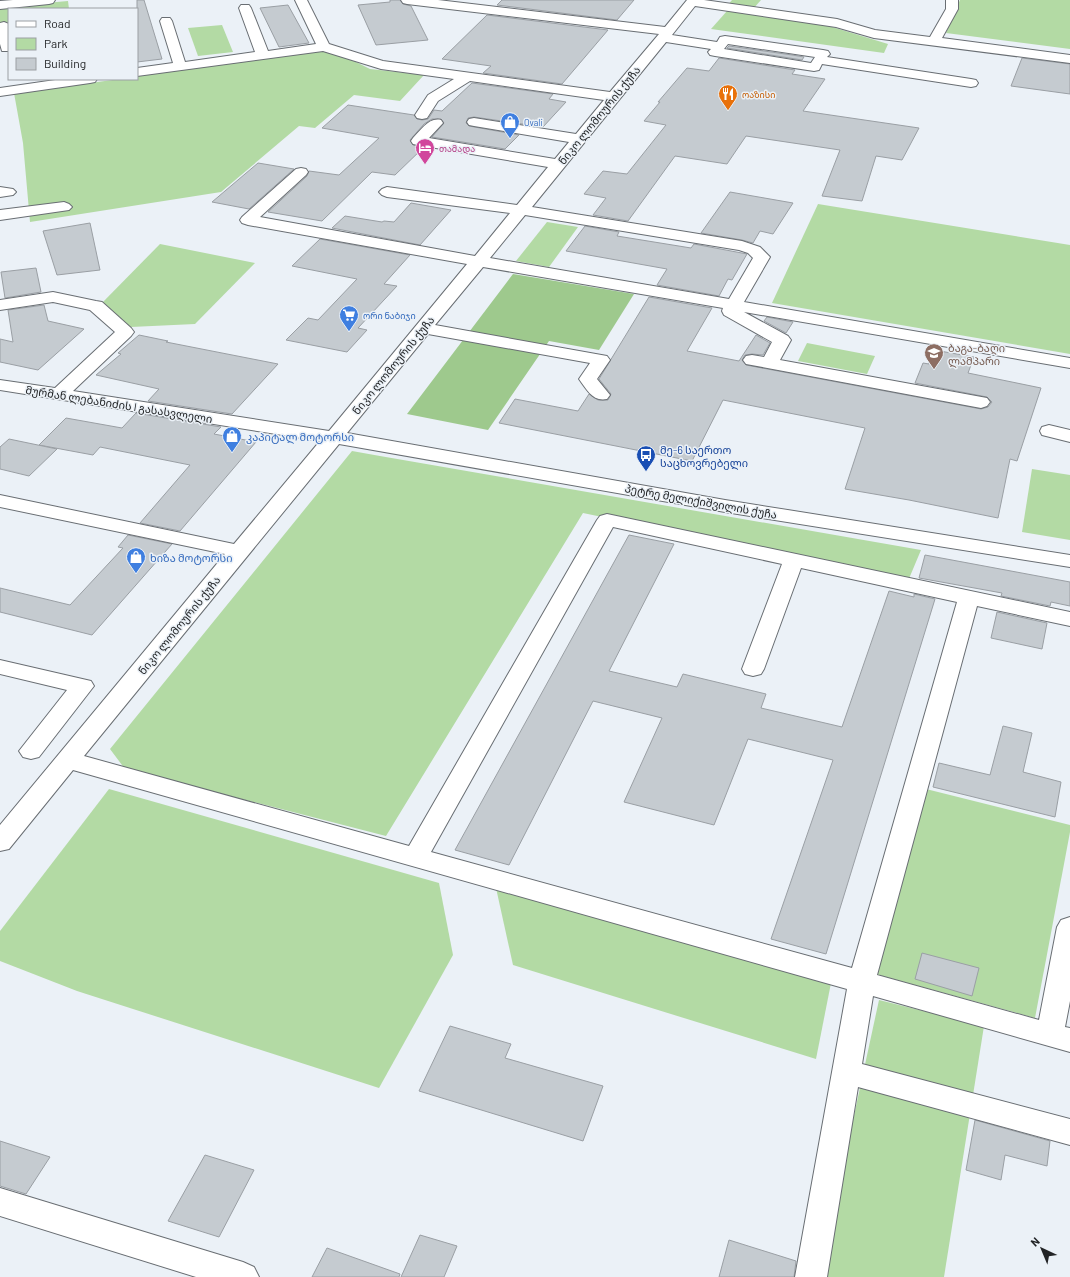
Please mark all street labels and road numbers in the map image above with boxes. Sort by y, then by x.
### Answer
street label: ნიკო ლომოურის ქუჩა [555,63,643,167]
street label: ნიკო ლომოურის ქუჩა [349,313,437,417]
street label: მურმან ლებანიძის I გასასვლელი [25,383,213,426]
street label: პეტრე მელიქიშვილის ქუჩა [624,481,778,522]
street label: ნიკო ლომოურის ქუჩა [135,573,223,677]

